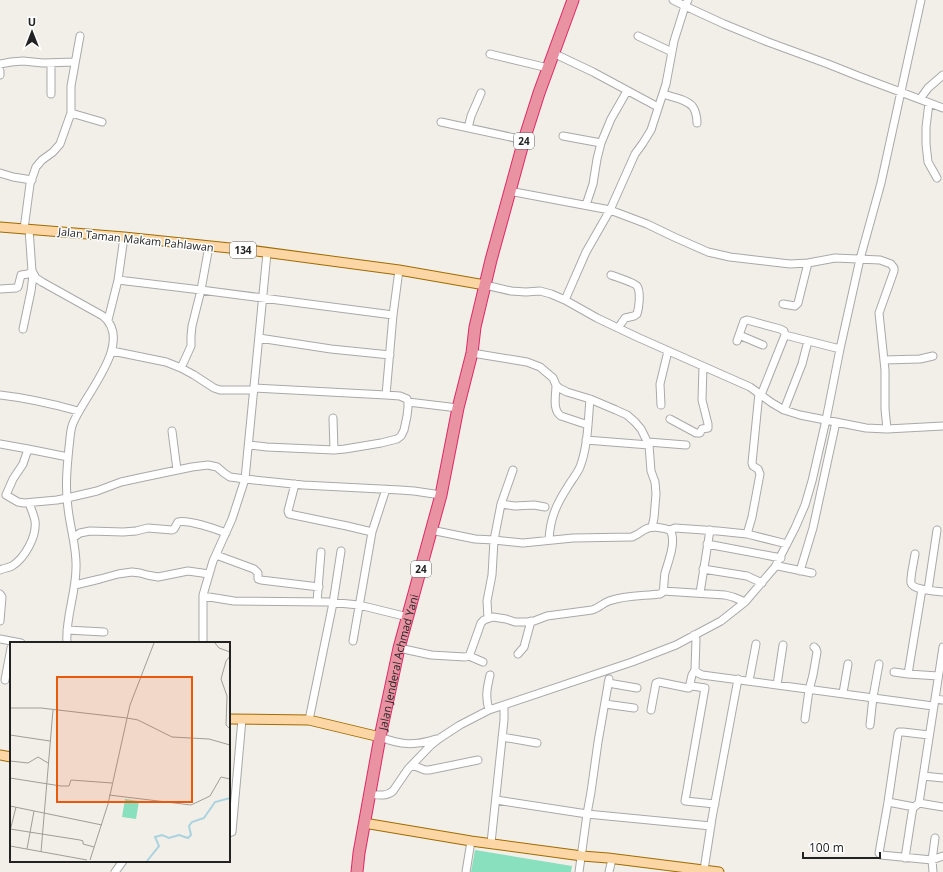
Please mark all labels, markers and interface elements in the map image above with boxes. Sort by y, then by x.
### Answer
north arrow [12,12,52,52]
text: U [28,14,36,29]
road number: 24 [514,133,534,149]
street label: Jalan Taman Makam Pahlawan [56,223,215,255]
road number: 134 [230,242,256,258]
road number: 24 [411,561,431,577]
street label: Jalan Jenderal Achmad Yani [374,592,421,732]
inset map [10,642,230,862]
scale bar [803,834,880,860]
text: 100 m [809,839,844,856]

